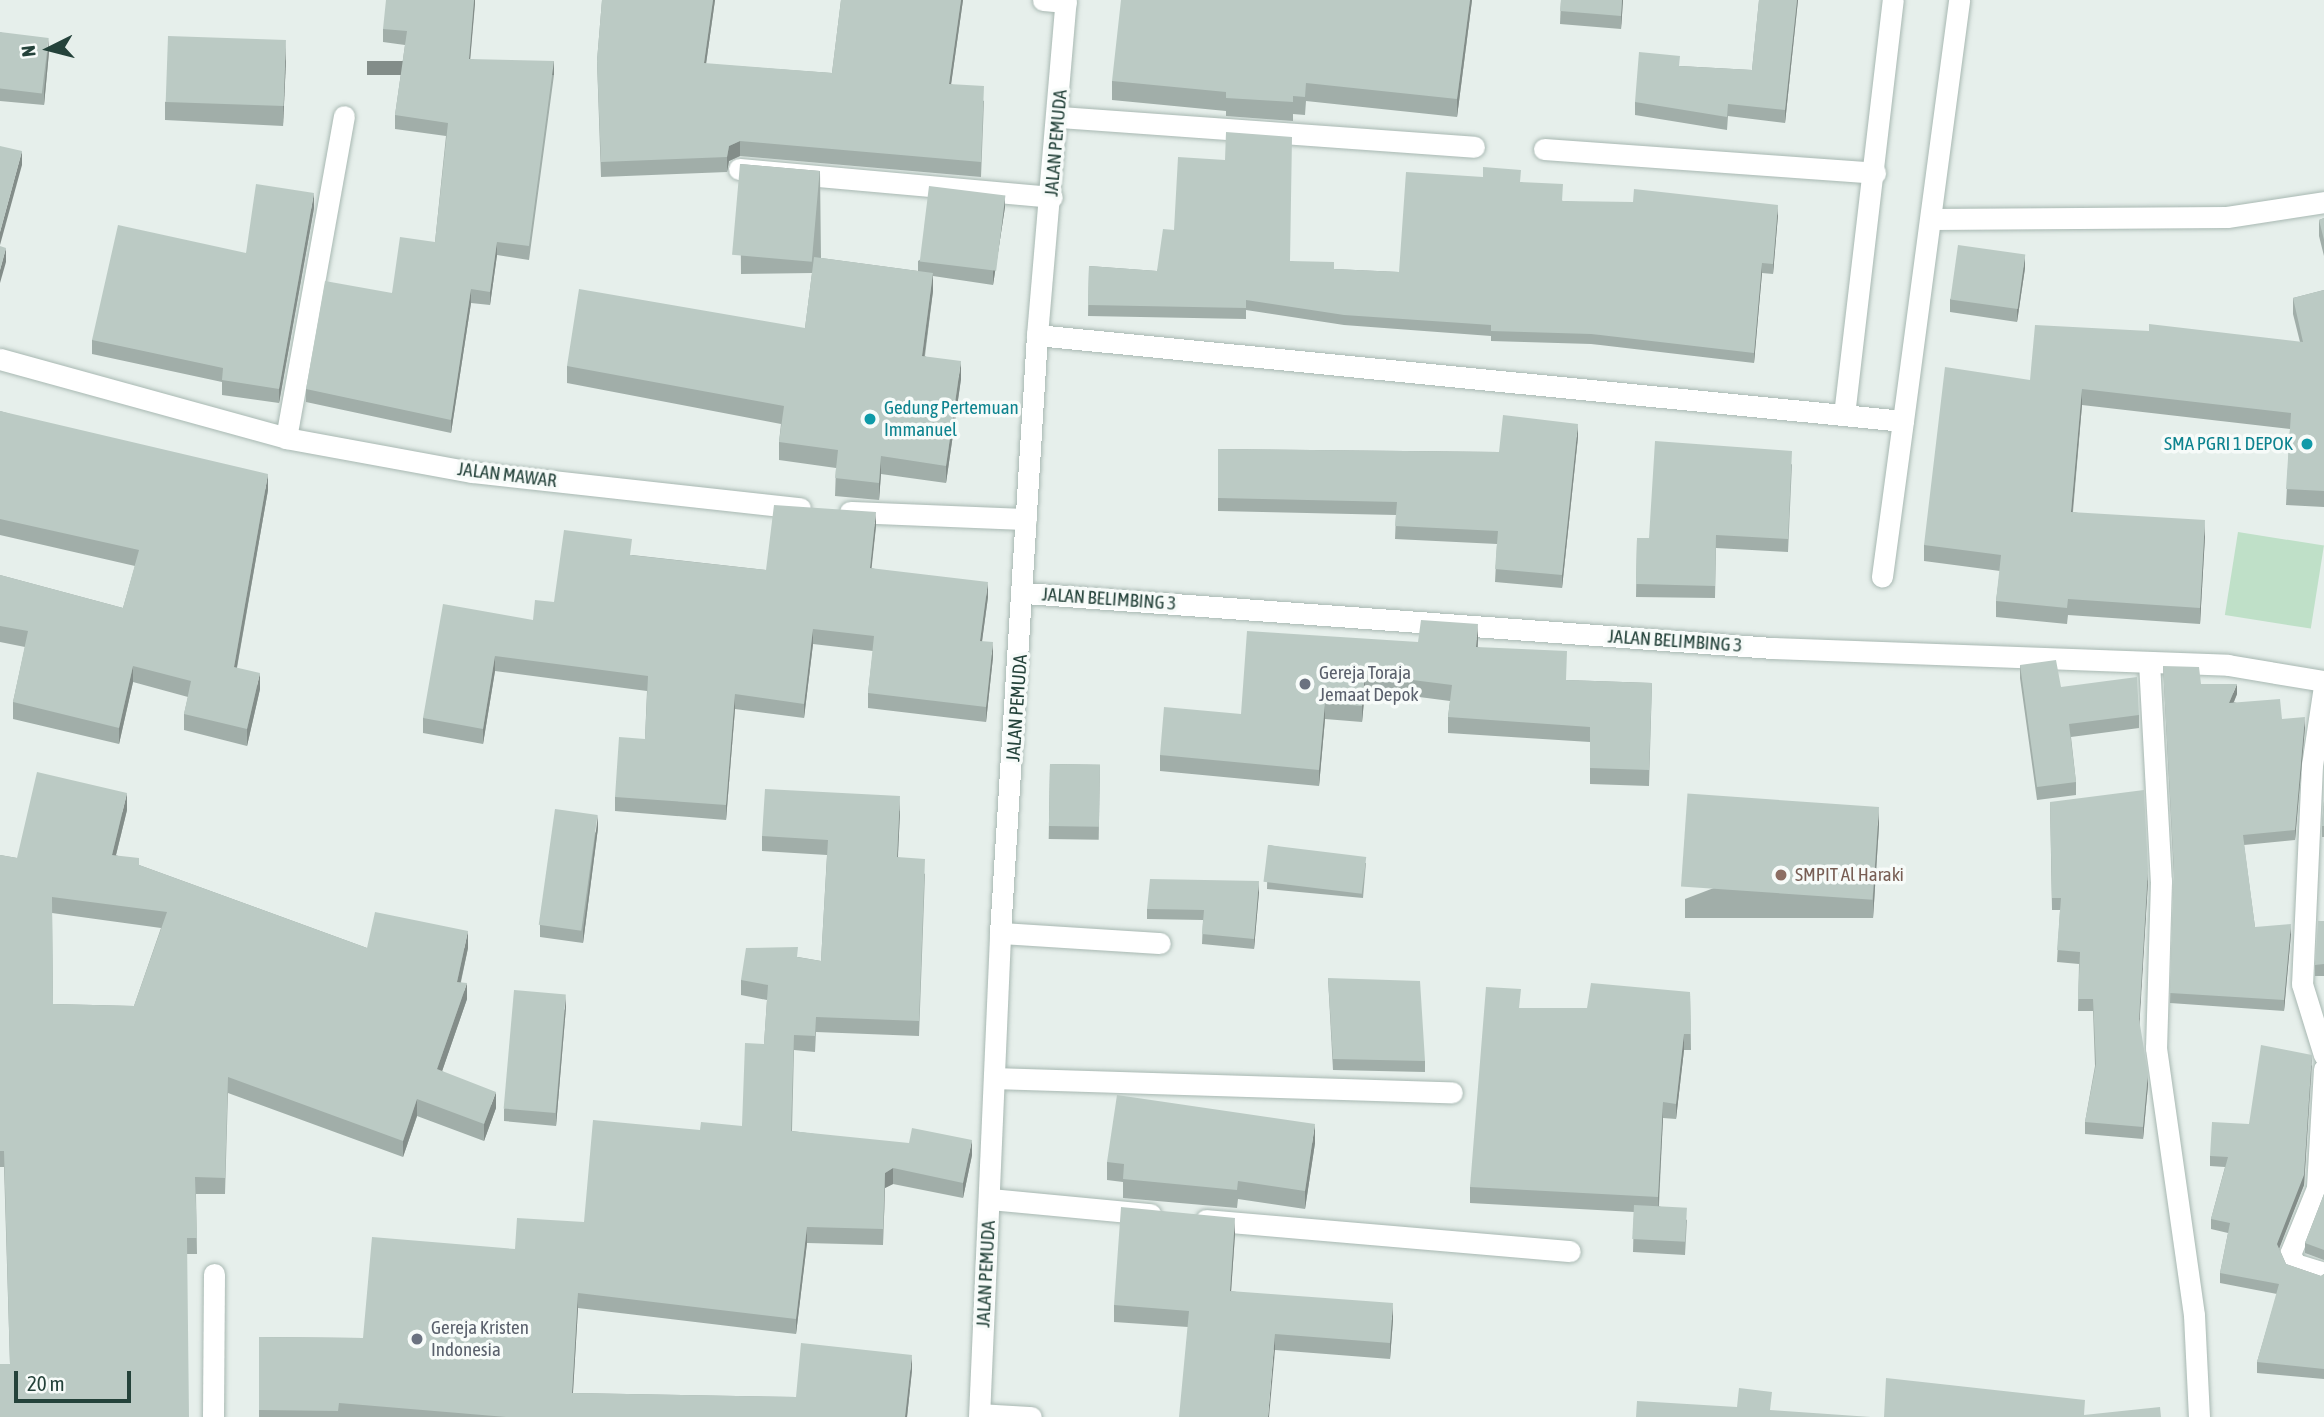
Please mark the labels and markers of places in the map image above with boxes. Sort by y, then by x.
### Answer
place label: Gedung Pertemuan Immanuel [884,397,1019,441]
marker: Gedung Pertemuan Immanuel [862,411,878,427]
place label: SMA PGRI 1 DEPOK [2164,433,2293,455]
marker: SMA PGRI 1 DEPOK [2299,436,2315,452]
place label: Gereja Toraja Jemaat Depok [1319,662,1419,706]
marker: Gereja Toraja Jemaat Depok [1297,676,1313,692]
place label: SMPIT Al Haraki [1795,864,1904,886]
marker: SMPIT Al Haraki [1773,867,1789,883]
place label: Gereja Kristen Indonesia [431,1317,529,1361]
marker: Gereja Kristen Indonesia [409,1331,425,1347]

